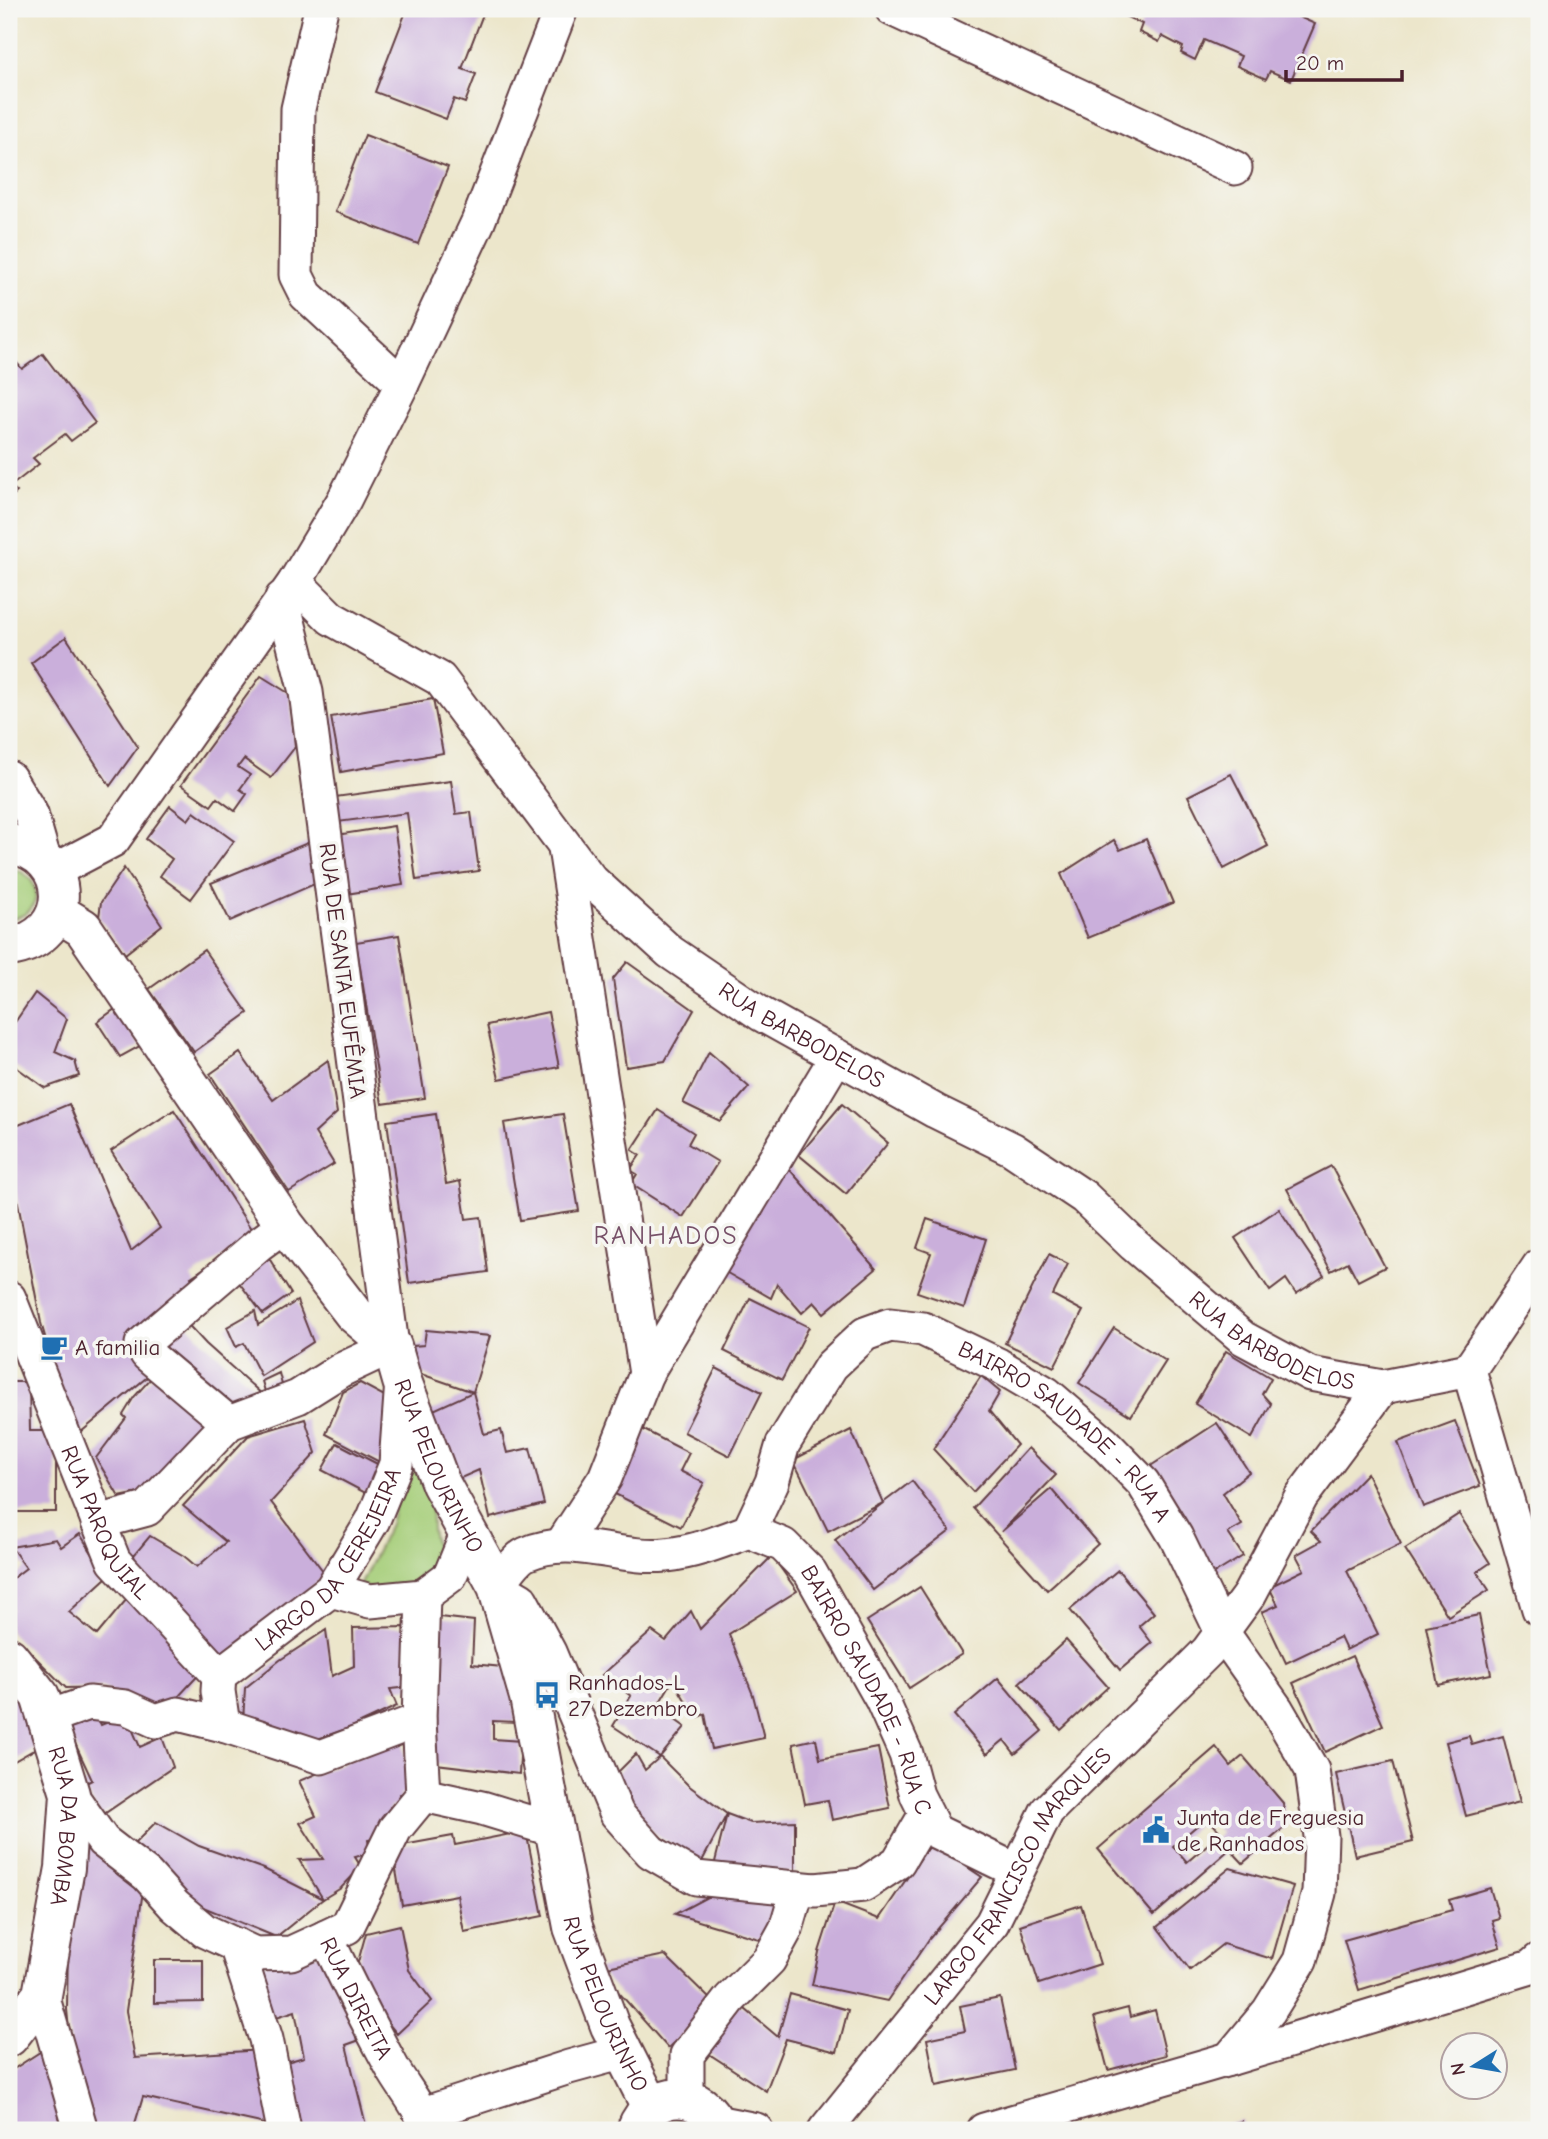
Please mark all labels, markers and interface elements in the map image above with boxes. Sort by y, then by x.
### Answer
scale bar [1286,38,1401,82]
text: 20 m [1296,51,1344,75]
street label: RUA DE SANTA EUFÊMIA [313,842,372,1100]
street label: RUA BARBODELOS [714,976,889,1094]
district label: RANHADOS [593,1221,739,1251]
street label: RUA BARBODELOS [1184,1285,1357,1396]
cafe icon: A familia [39,1332,69,1362]
place label: A familia [75,1334,160,1361]
street label: BAIRRO SAUDADE - RUA A [954,1335,1176,1527]
street label: RUA PELOURINHO [388,1375,489,1558]
street label: RUA PAROQUIAL [55,1442,156,1605]
street label: LARGO DA CEREJEIRA [250,1464,407,1657]
street label: BAIRRO SAUDADE - RUA C [795,1561,937,1819]
place label: Ranhados-L 27 Dezembro [568,1669,698,1722]
bus stop icon: Ranhados-L 27 Dezembro [532,1680,562,1710]
street label: LARGO FRANCISCO MARQUES [918,1742,1117,2011]
street label: RUA DA BOMBA [42,1743,83,1908]
place label: Junta de Freguesia de Ranhados [1177,1804,1364,1857]
public building icon: Junta de Freguesia de Ranhados [1141,1815,1171,1845]
street label: RUA PELOURINHO [557,1914,654,2096]
street label: RUA DIREITA [314,1933,398,2064]
north arrow [1440,2030,1510,2100]
text: N [1446,2061,1470,2077]

